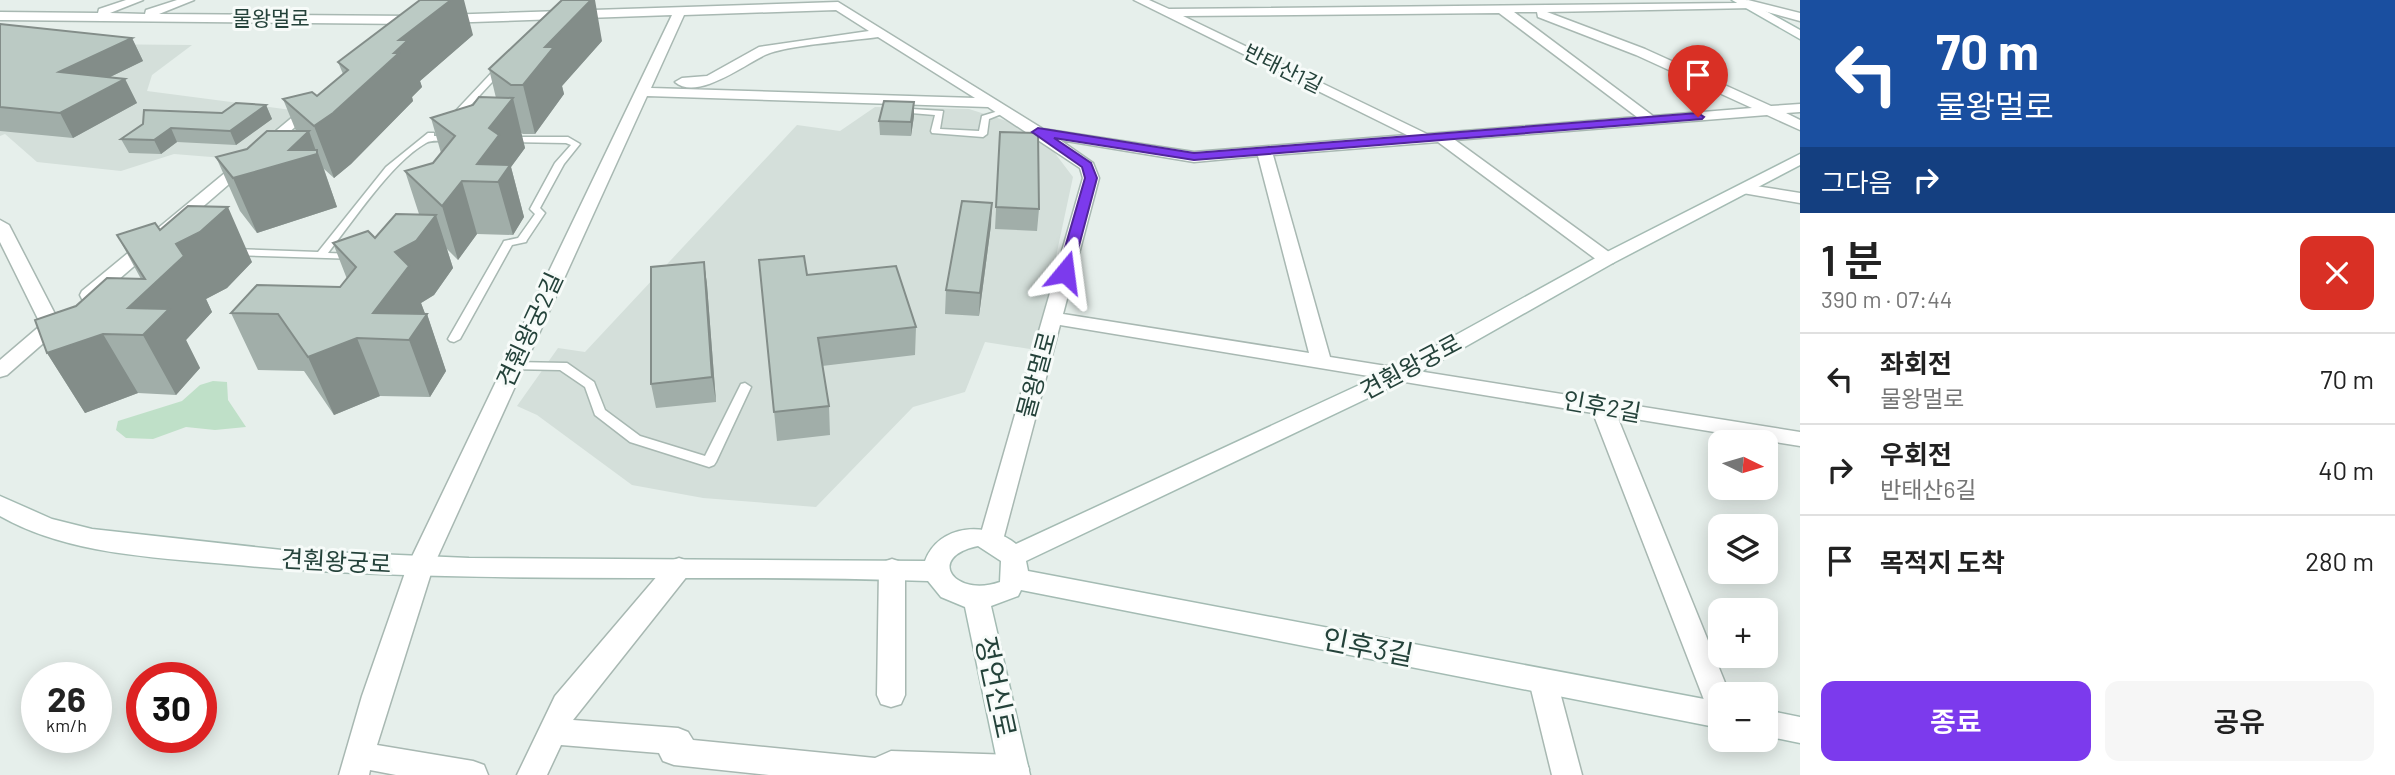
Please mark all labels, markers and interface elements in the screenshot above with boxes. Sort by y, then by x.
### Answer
street label: 물왕멀로 [232,5,310,30]
text: 70 m [1936,21,2039,80]
icon: left [1821,28,1912,119]
street label: 반태산1길 [1240,38,1327,97]
pin [1668,45,1728,117]
icon: arrive [1679,56,1717,94]
text: 물왕멀로 [1936,86,2054,124]
icon: right [1907,161,1945,199]
text: 그다음 [1821,166,1893,197]
text: 1 분 [1821,234,1883,284]
position arrow [1028,235,1102,309]
button: close [2300,236,2374,310]
street label: 견훤왕궁2길 [489,267,568,391]
text: 390 m · 07:44 [1821,285,1953,313]
street label: 견훤왕궁로 [1355,327,1466,404]
street label: 물왕멀로 [1010,328,1061,421]
text: 좌회전 [1880,347,1952,378]
icon: left [1821,360,1859,398]
text: 70 m [2320,363,2374,394]
street label: 인후2길 [1561,384,1644,427]
text: 물왕멀로 [1880,384,1965,412]
north arrow [1708,430,1778,500]
map controls [1708,430,1778,752]
text: 우회전 [1880,438,1952,469]
icon: right [1821,451,1859,489]
text: 40 m [2318,454,2374,485]
text: 반태산6길 [1880,475,1977,503]
button: layers [1708,514,1778,584]
icon: arrive [1821,542,1859,580]
street label: 견훤왕궁로 [280,543,392,578]
text: 280 m [2305,545,2374,576]
text: 목적지 도착 [1880,546,2005,577]
button: + [1708,598,1778,668]
street label: 인후3길 [1320,621,1416,671]
street label: 정언신로 [970,633,1024,741]
speed limit sign: 30 [126,662,217,753]
text: 26 [47,677,86,719]
button: 종료 [1821,681,2091,761]
button: 공유 [2105,681,2374,761]
button: − [1708,682,1778,752]
text: km/h [46,714,87,736]

